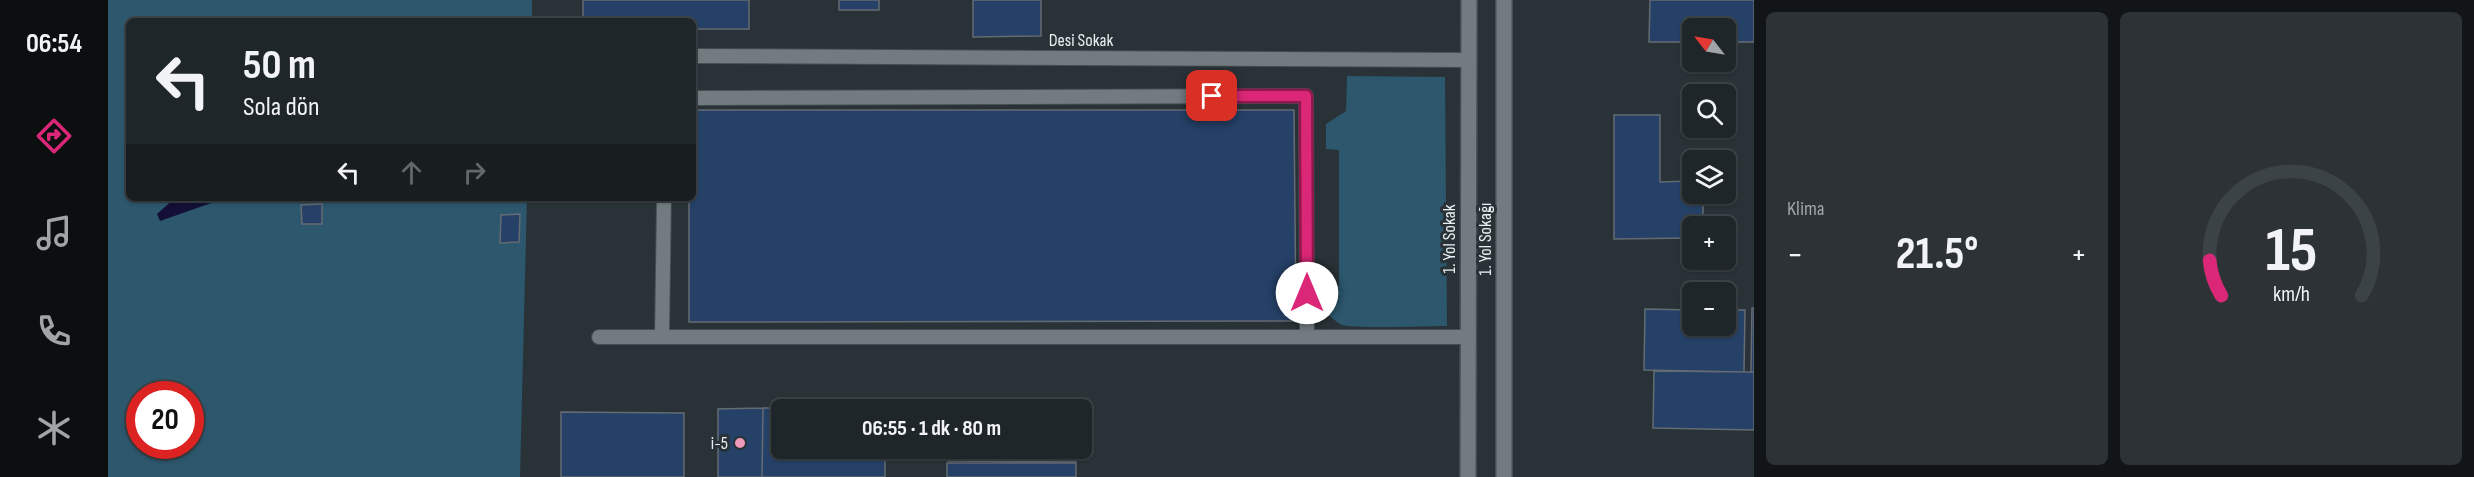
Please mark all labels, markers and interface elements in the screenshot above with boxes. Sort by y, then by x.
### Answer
north arrow [1682,18,1736,72]
map controls [1682,18,1736,336]
text: 06:54 [26,28,82,60]
street label: Desi Sokak [1049,30,1113,51]
text: 50 m [243,40,316,91]
icon: left [144,42,222,120]
pin [1186,70,1237,121]
icon: arrive [1195,79,1228,112]
button: search [1682,84,1736,138]
text: Sola dön [243,91,320,123]
icon: directions [33,115,75,157]
button: layers [1682,150,1736,204]
icon: left [332,156,365,189]
icon: ahead [395,156,428,189]
icon: right [458,156,491,189]
text: Klima [1787,197,1825,221]
street label: 1. Yol Sokağı [1475,203,1496,275]
street label: 1. Yol Sokak [1439,204,1460,274]
icon: music [33,212,75,254]
text: 15 [2265,214,2317,289]
button: + [1682,216,1736,270]
text: 21.5° [1896,227,1978,282]
text: − [1787,235,1803,275]
text: + [2071,235,2087,275]
position arrow [1275,261,1339,325]
button: − [1682,282,1736,336]
text: km/h [2272,282,2310,307]
icon: phone [33,310,75,352]
speed limit sign: 20 [126,381,204,459]
icon: climate [33,407,75,449]
text: 06:55 · 1 dk · 80 m [862,415,1001,442]
place label: i-5 [711,433,728,454]
marker: i-5 [733,436,747,450]

